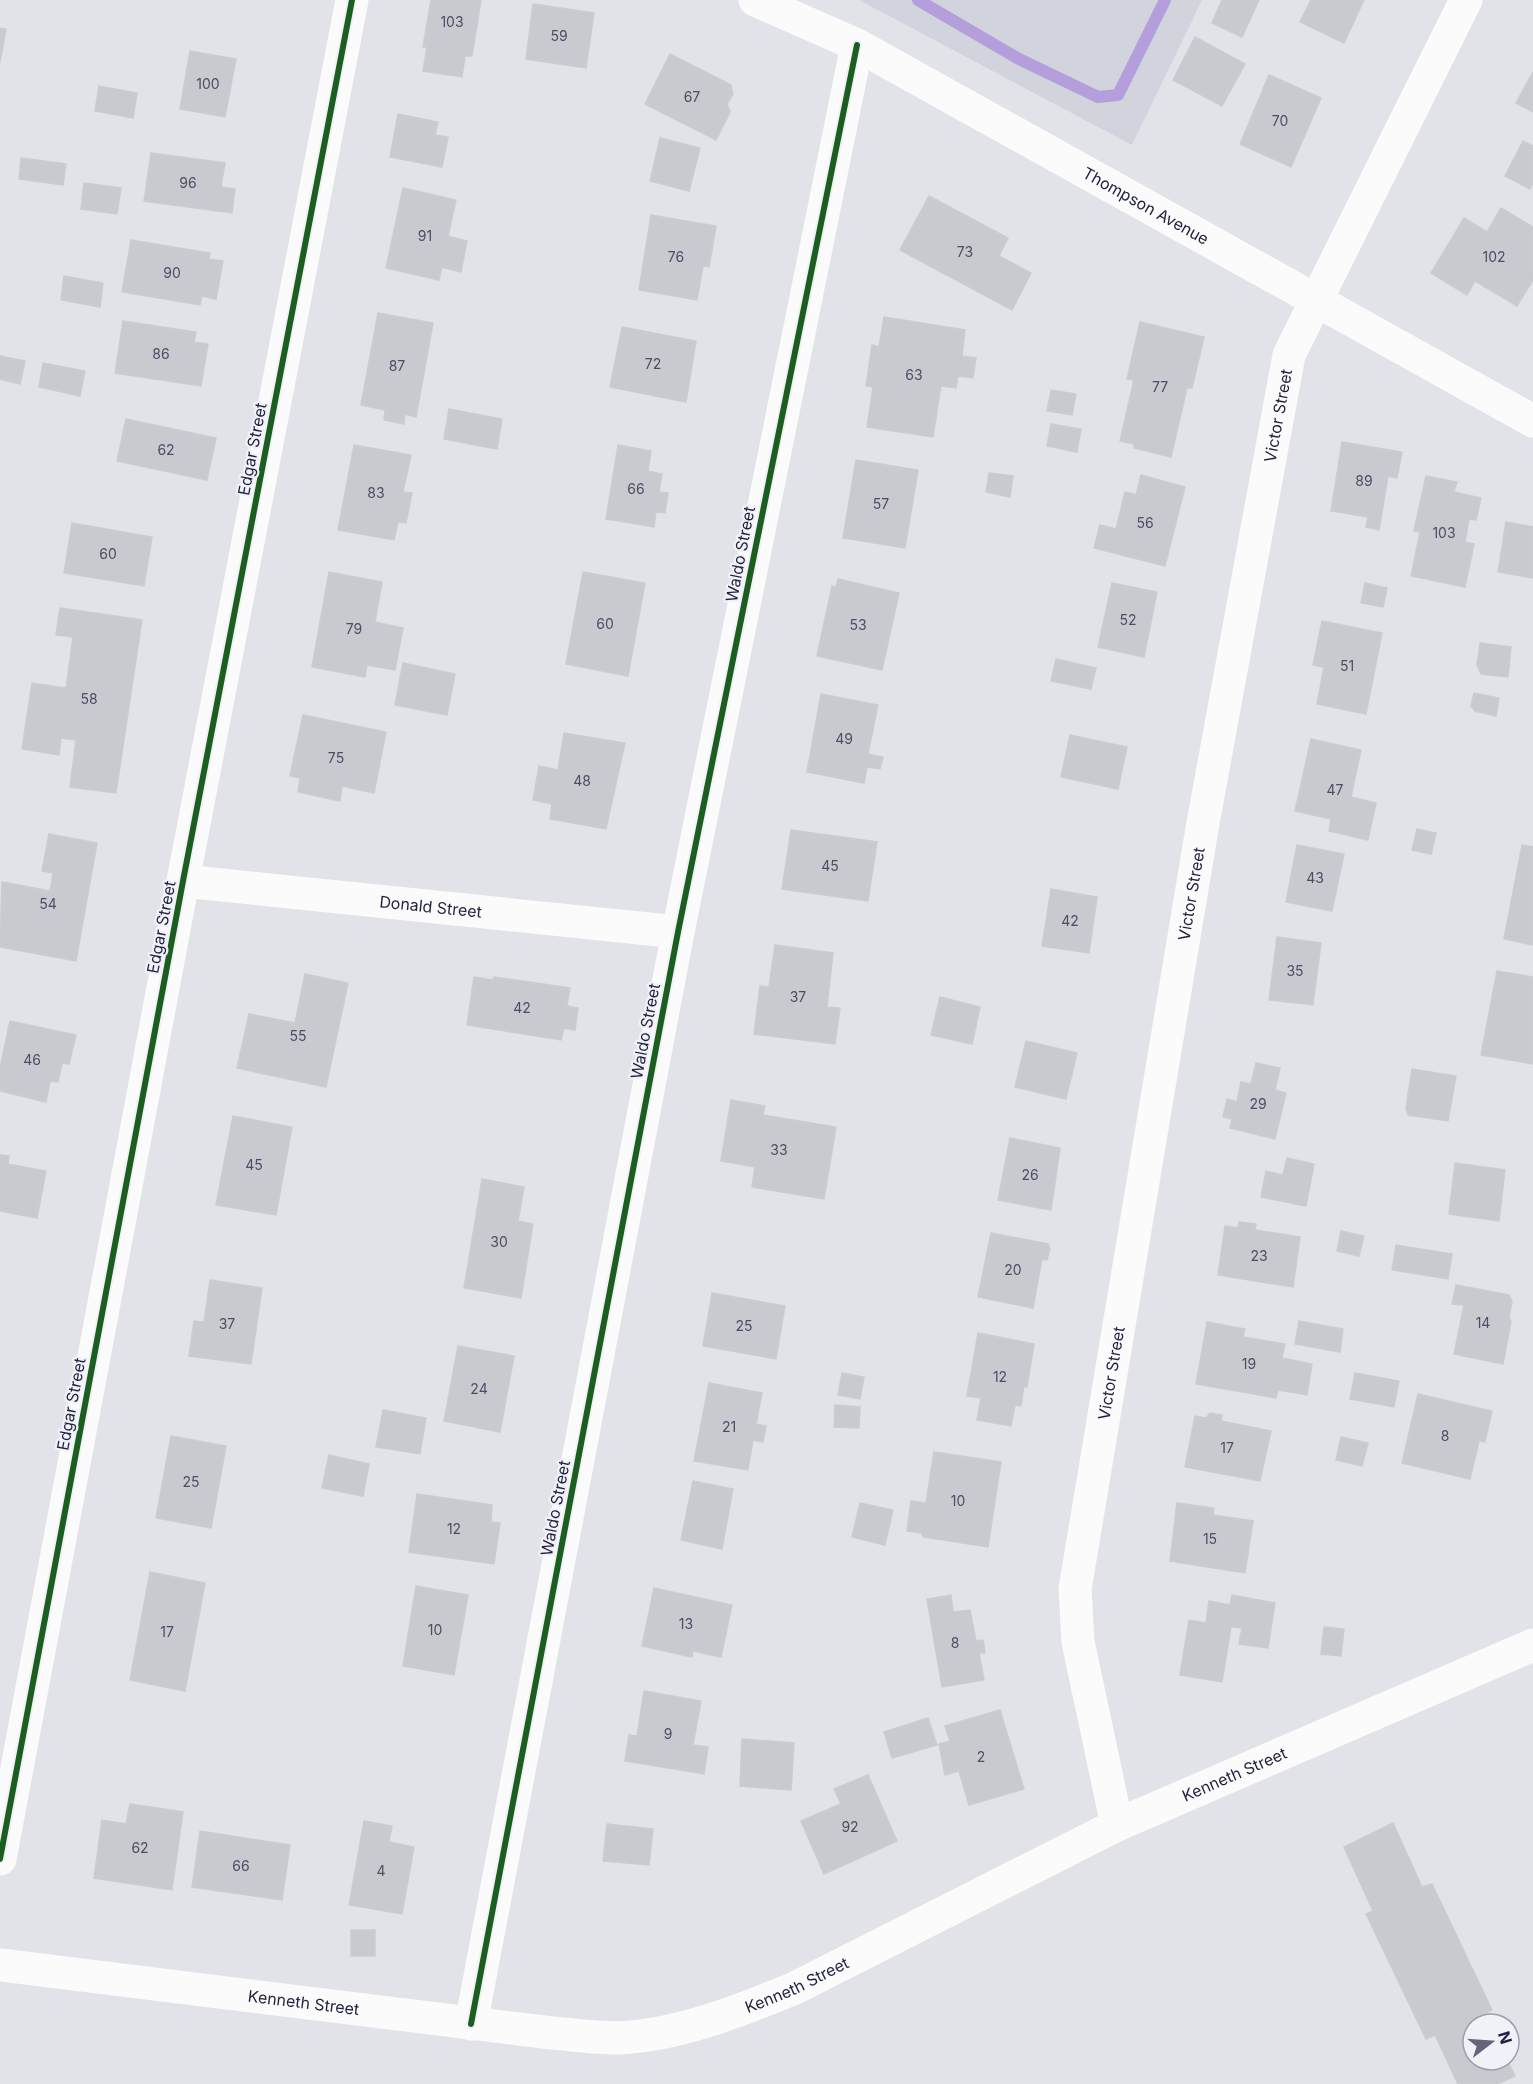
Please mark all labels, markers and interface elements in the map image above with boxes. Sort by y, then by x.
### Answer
house number: 103 [440,13,464,30]
house number: 59 [550,27,568,44]
house number: 100 [196,75,220,92]
house number: 67 [684,88,700,105]
house number: 70 [1272,112,1288,129]
street label: Thompson Avenue [1079,163,1212,249]
house number: 96 [179,174,197,191]
house number: 91 [418,227,432,244]
house number: 73 [957,243,973,260]
house number: 76 [668,248,684,265]
house number: 102 [1482,248,1506,265]
house number: 90 [163,264,181,281]
house number: 86 [152,345,170,362]
house number: 72 [645,355,661,372]
house number: 87 [389,357,405,374]
house number: 63 [905,366,923,383]
street label: Victor Street [1259,367,1296,464]
house number: 77 [1152,378,1168,395]
street label: Edgar Street [233,401,271,497]
house number: 62 [157,441,175,458]
house number: 89 [1355,472,1373,489]
house number: 66 [627,480,645,497]
house number: 83 [367,484,385,501]
house number: 57 [873,495,889,512]
street label: Waldo Street [721,505,759,603]
house number: 56 [1136,514,1154,531]
house number: 103 [1432,524,1456,541]
house number: 60 [99,545,117,562]
house number: 52 [1119,611,1137,628]
house number: 60 [596,615,614,632]
house number: 53 [849,616,867,633]
house number: 79 [346,620,362,637]
house number: 51 [1340,657,1354,674]
house number: 58 [80,690,98,707]
house number: 49 [835,730,853,747]
house number: 75 [328,749,344,766]
house number: 48 [573,772,591,789]
house number: 47 [1327,781,1344,798]
street label: Victor Street [1174,846,1209,942]
house number: 45 [821,857,839,874]
house number: 43 [1306,869,1324,886]
street label: Edgar Street [142,879,180,975]
street label: Donald Street [378,891,483,922]
house number: 54 [39,895,57,912]
house number: 42 [1061,912,1079,929]
house number: 35 [1286,962,1304,979]
street label: Waldo Street [626,982,664,1080]
house number: 37 [790,988,806,1005]
house number: 42 [513,999,531,1016]
house number: 55 [289,1027,307,1044]
house number: 46 [23,1051,41,1068]
house number: 29 [1249,1095,1267,1112]
house number: 33 [770,1141,788,1158]
house number: 45 [245,1156,263,1173]
house number: 26 [1021,1166,1039,1183]
house number: 30 [490,1233,508,1250]
house number: 23 [1250,1247,1268,1264]
house number: 20 [1004,1261,1022,1278]
house number: 14 [1476,1314,1490,1331]
house number: 37 [219,1315,235,1332]
house number: 25 [735,1317,753,1334]
street label: Victor Street [1093,1325,1129,1421]
house number: 19 [1242,1355,1256,1372]
street label: Edgar Street [52,1356,90,1452]
house number: 12 [993,1368,1007,1385]
house number: 24 [470,1380,488,1397]
house number: 21 [722,1418,736,1435]
house number: 8 [1441,1427,1449,1444]
house number: 17 [1220,1439,1234,1456]
street label: Waldo Street [536,1459,574,1557]
house number: 25 [182,1473,200,1490]
house number: 10 [951,1492,965,1509]
house number: 12 [447,1520,461,1537]
house number: 15 [1203,1530,1217,1547]
house number: 13 [679,1615,693,1632]
house number: 10 [428,1621,442,1638]
house number: 17 [160,1623,174,1640]
house number: 8 [951,1634,959,1651]
house number: 9 [664,1725,672,1742]
street label: Kenneth Street [1179,1743,1290,1806]
house number: 2 [977,1748,985,1765]
house number: 92 [841,1818,859,1835]
house number: 62 [131,1839,149,1856]
house number: 66 [232,1857,250,1874]
house number: 4 [376,1862,386,1879]
street label: Kenneth Street [742,1953,852,2017]
street label: Kenneth Street [247,1986,361,2019]
north arrow [1461,2012,1521,2072]
text: N [1494,2029,1517,2046]

